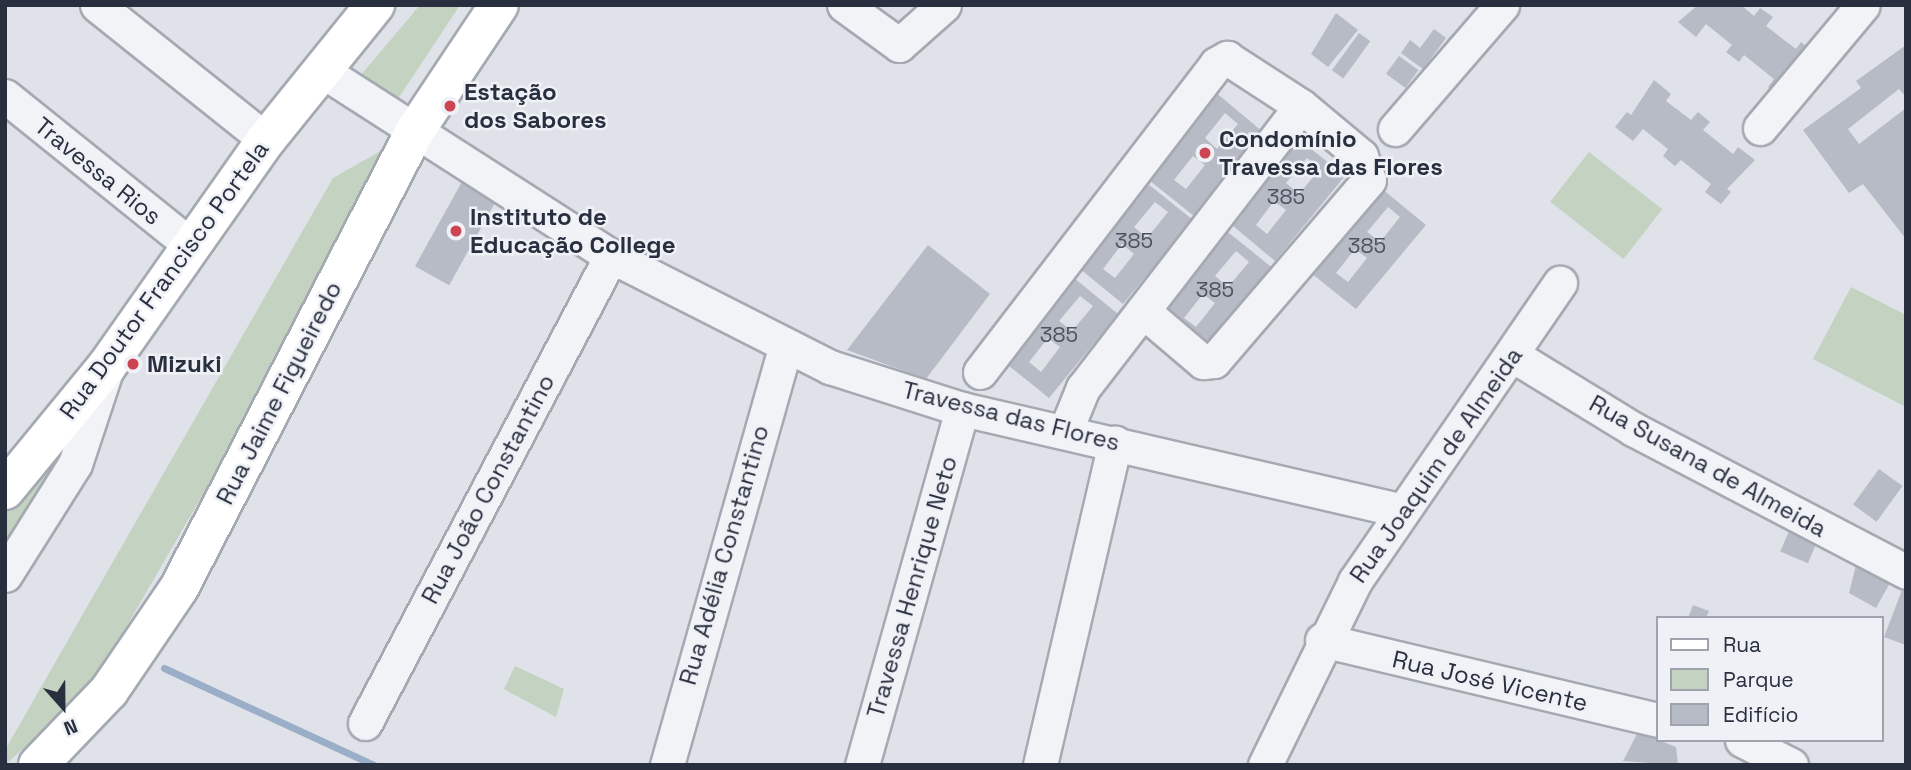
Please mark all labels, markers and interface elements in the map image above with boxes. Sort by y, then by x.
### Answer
place label: Estação dos Sabores [464,78,607,134]
marker: Estação dos Sabores [442,98,458,114]
street label: Travessa Rios [29,111,167,231]
place label: Condomínio Travessa das Flores [1219,125,1443,181]
street label: Rua Doutor Francisco Portela [53,135,275,425]
marker: Condomínio Travessa das Flores [1197,145,1213,161]
house number: 385 [1267,184,1305,210]
place label: Instituto de Educação College [470,203,675,259]
marker: Instituto de Educação College [448,223,464,239]
house number: 385 [1115,228,1153,254]
house number: 385 [1348,233,1386,259]
street label: Rua Jaime Figueiredo [210,277,348,509]
house number: 385 [1196,277,1234,303]
house number: 385 [1040,322,1078,348]
street label: Rua Joaquim de Almeida [1344,341,1528,589]
place label: Mizuki [147,350,222,378]
marker: Mizuki [125,356,141,372]
street label: Rua João Constantino [415,369,561,609]
street label: Travessa das Flores [899,375,1123,457]
street label: Rua Susana de Almeida [1584,389,1832,543]
street label: Rua Adélia Constantino [673,422,775,688]
street label: Travessa Henrique Neto [861,453,963,721]
legend [1656,616,1883,742]
text: Rua [1723,631,1761,658]
street label: Rua José Vicente [1389,645,1591,717]
text: Parque [1723,666,1794,693]
north arrow [28,672,98,742]
text: Edifício [1723,701,1799,728]
text: N [60,713,81,741]

